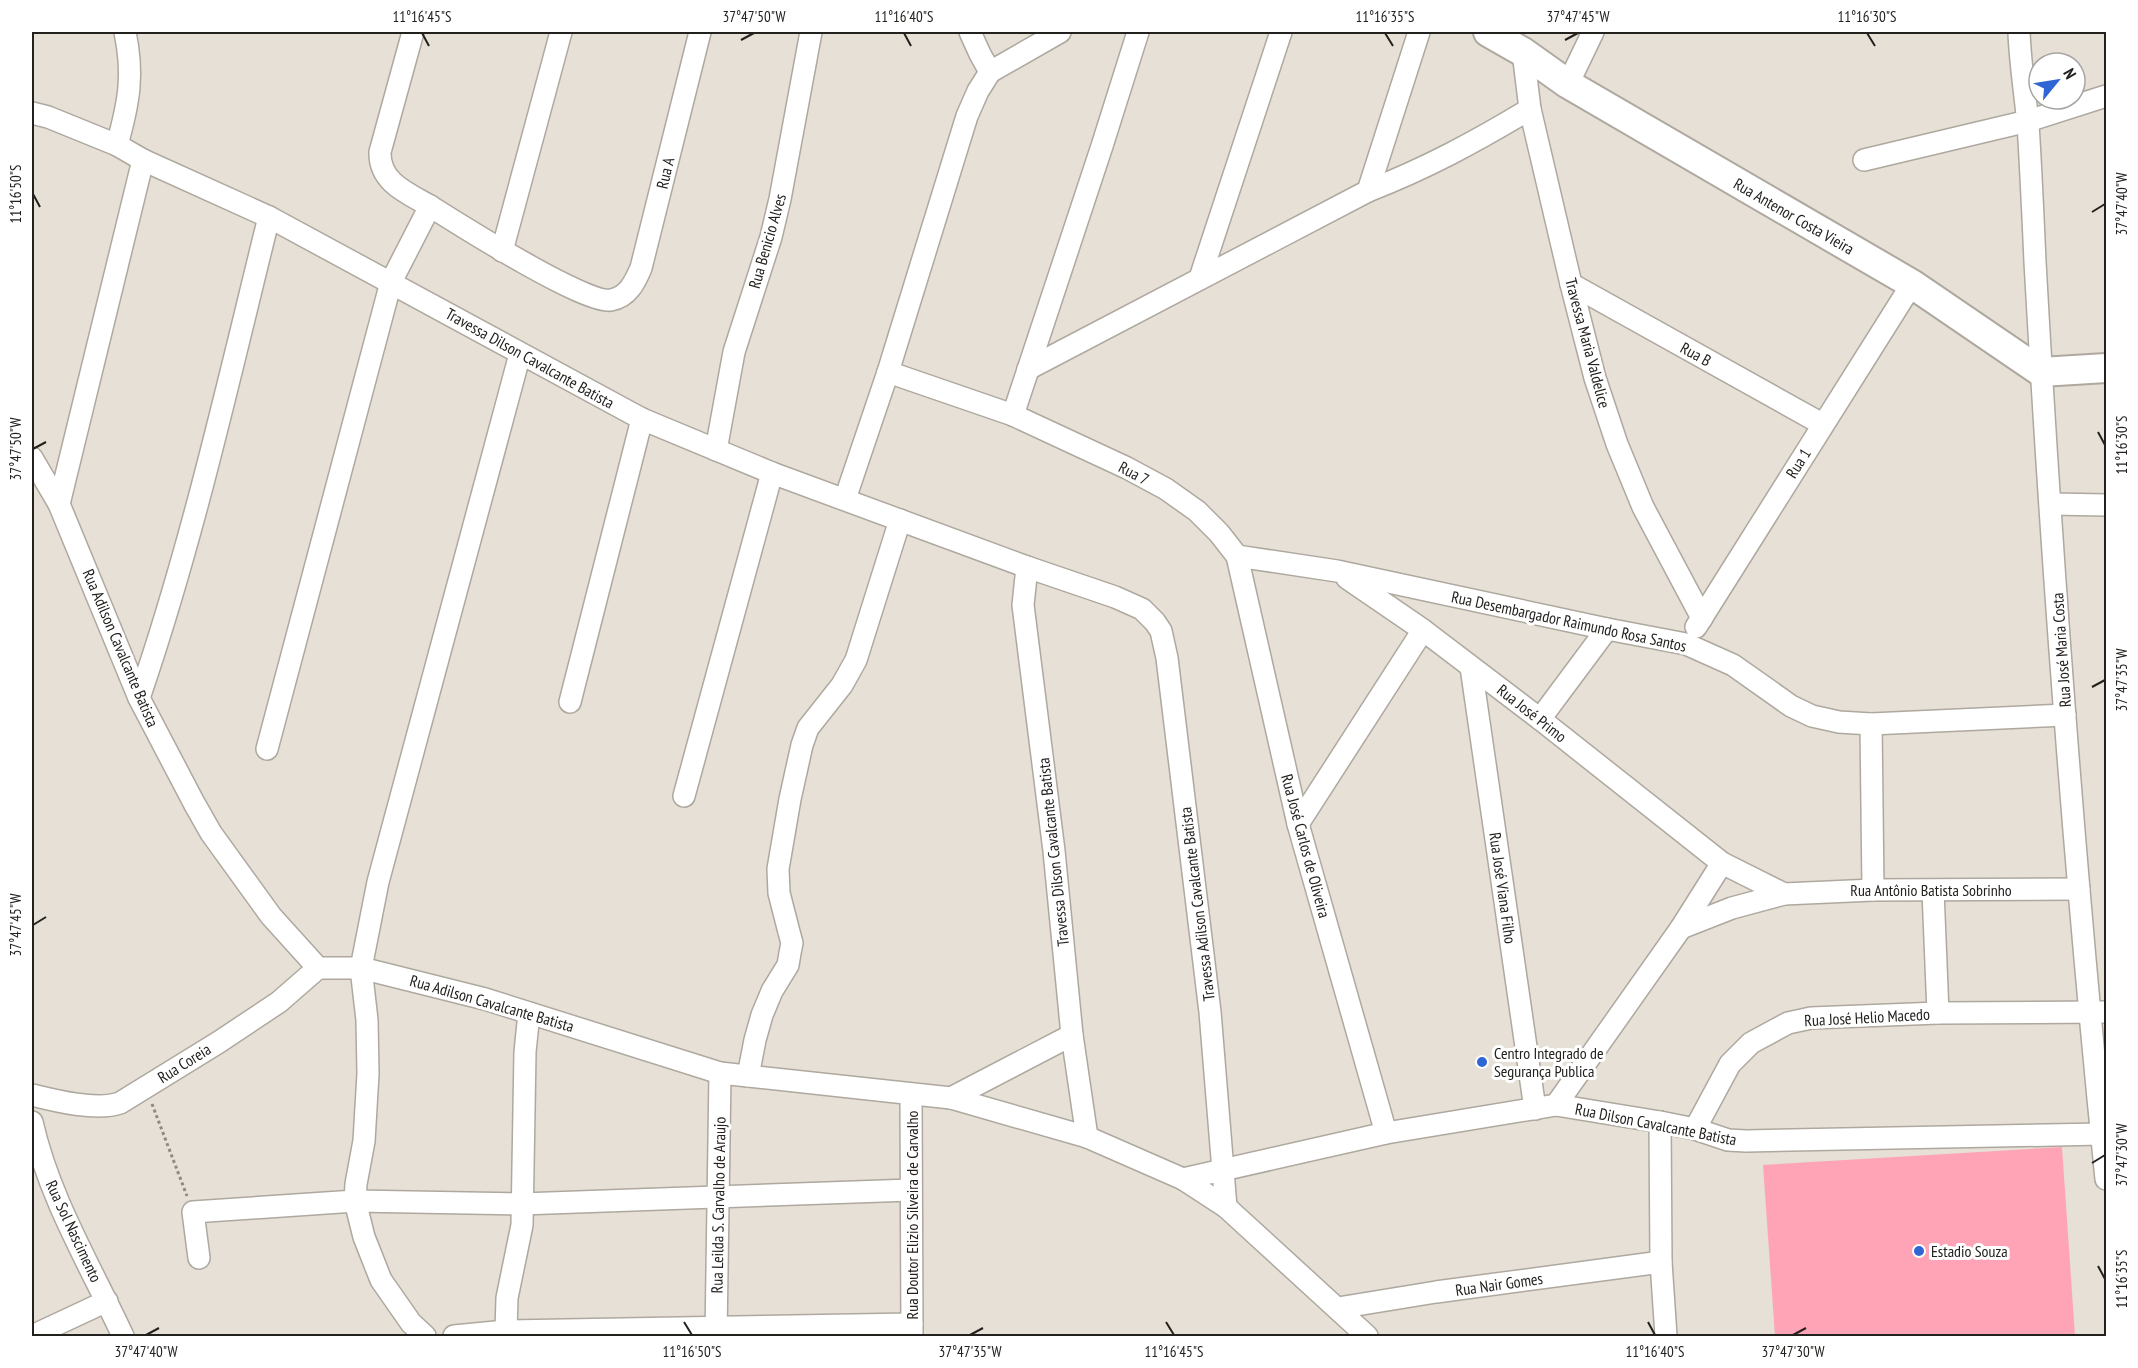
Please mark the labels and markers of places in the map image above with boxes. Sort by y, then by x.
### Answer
place label: Centro Integrado de Segurança Publica [1494,1043,1604,1081]
marker: Centro Integrado de Segurança Publica [1475,1055,1489,1069]
place label: Estadio Souza [1931,1241,2008,1261]
marker: Estadio Souza [1912,1244,1926,1258]

